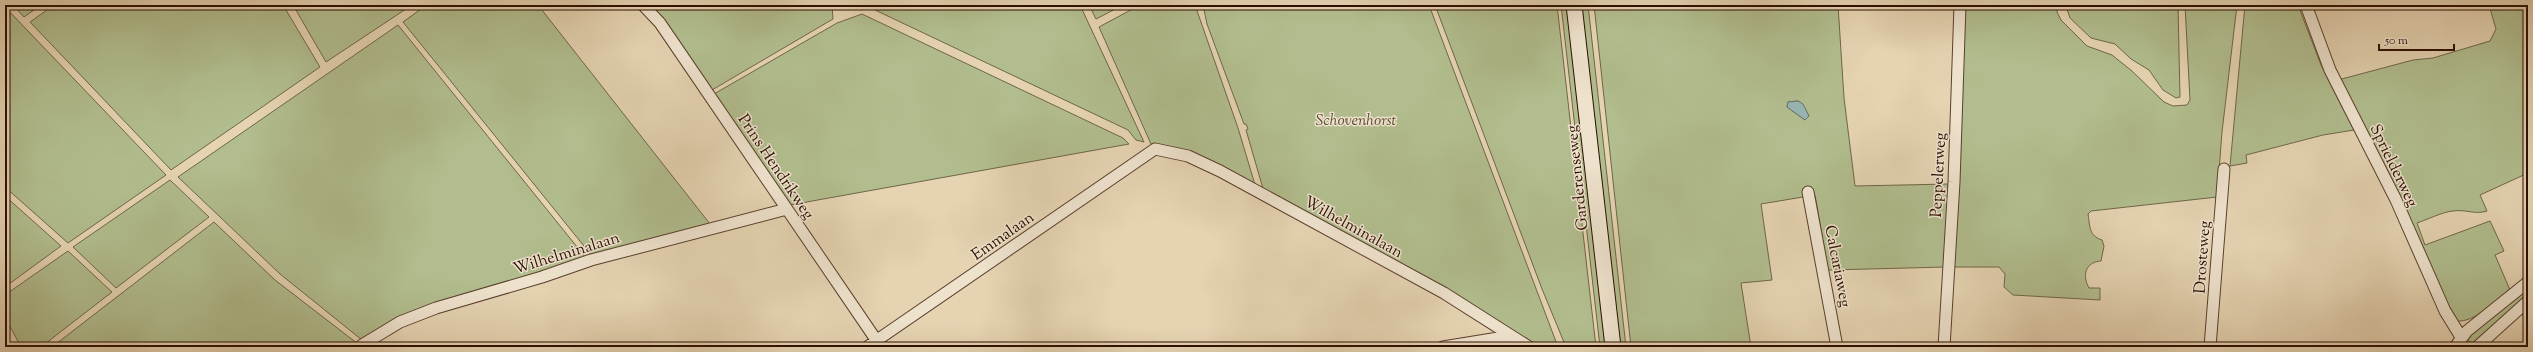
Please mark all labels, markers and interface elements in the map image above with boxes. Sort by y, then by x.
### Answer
scale bar [2379,26,2454,52]
text: 50 m [2384,32,2408,50]
street label: Prins Hendrikweg [731,110,819,225]
park label: Schovenhorst [1316,110,1397,133]
street label: Sprielderweg [2363,121,2423,212]
street label: Garderenseweg [1562,124,1595,232]
street label: Peppelerweg [1926,132,1953,218]
street label: Wilhelminalaan [1299,191,1407,265]
street label: Emmalaan [967,207,1040,267]
street label: Drosteweg [2189,220,2218,294]
street label: Calcariaweg [1817,223,1856,310]
street label: Wilhelminalaan [511,227,623,281]

